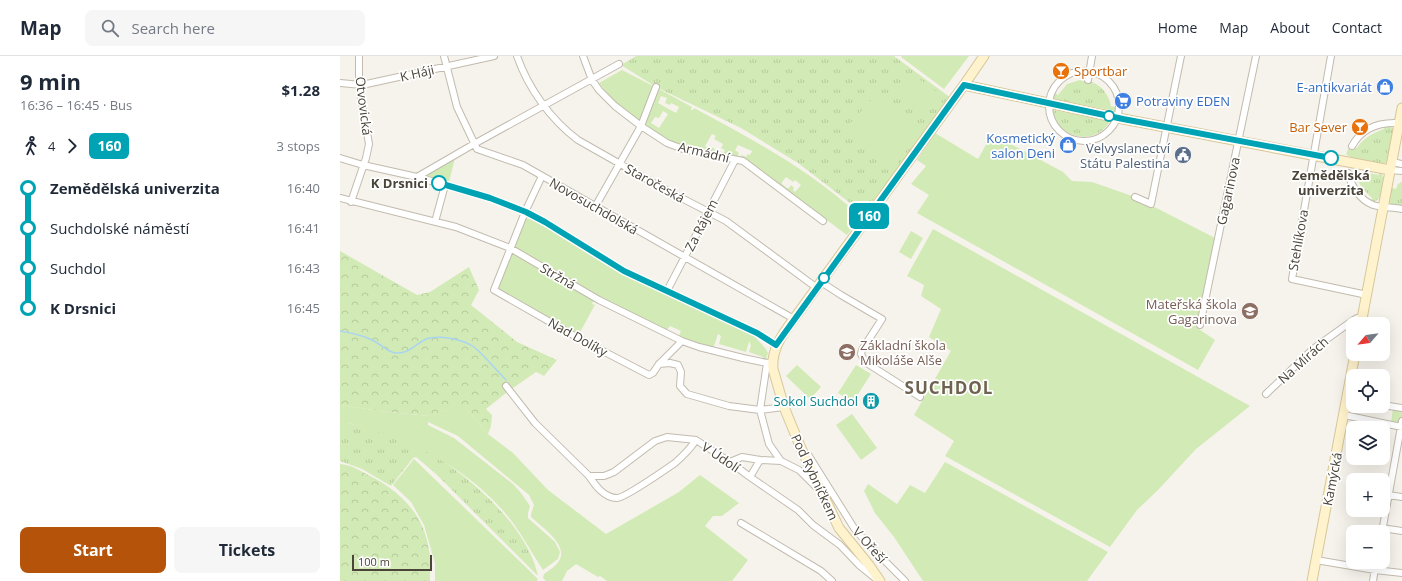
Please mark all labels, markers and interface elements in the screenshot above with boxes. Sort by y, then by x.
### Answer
search box [85,10,365,46]
text: Map [20,15,61,41]
icon: search [99,17,121,39]
text: Search here [131,18,215,38]
text: Home [1158,18,1197,37]
text: Map [1219,18,1248,37]
text: About [1270,18,1310,37]
text: Contact [1332,18,1382,37]
street label: K Háji [398,60,436,86]
bar icon: Sportbar [1051,61,1071,81]
place label: Sportbar [1074,62,1128,80]
text: 9 min [20,66,81,96]
street label: Otvovická [351,76,377,136]
shop icon: E-antikvariát [1375,77,1395,97]
place label: E-antikvariát [1296,78,1372,96]
text: $1.28 [281,80,320,100]
supermarket icon: Potraviny EDEN [1113,91,1133,111]
place label: Potraviny EDEN [1136,92,1230,110]
text: 16:36 – 16:45 · Bus [20,96,132,114]
unlabelled marker [1103,110,1115,122]
bar icon: Bar Sever [1350,117,1370,137]
place label: Bar Sever [1289,118,1348,136]
place label: Kosmetický salon Deni [986,129,1055,162]
icon: walk [20,135,42,157]
icon: forward [61,135,83,157]
shop icon: Kosmetický salon Deni [1058,135,1078,155]
text: 160 [97,136,121,155]
text: 4 [48,137,55,155]
text: 3 stops [276,137,320,155]
street label: Armádní [677,137,732,167]
place label: Velvyslanectví Státu Palestina [1080,139,1171,172]
public building icon: Velvyslanectví Státu Palestina [1173,145,1193,165]
marker: Zemědělská univerzita [1323,150,1339,166]
street label: Gagarinova [1212,155,1244,227]
street label: Staročeská [622,159,688,207]
place label: Zemědělská univerzita [1292,166,1370,199]
street label: Novosuchdolská [546,173,642,239]
place label: K Drsnici [371,174,428,192]
marker: K Drsnici [431,175,447,191]
text: Zemědělská univerzita [50,178,220,198]
text: 16:40 [287,179,320,197]
street label: Za Rájem [680,196,722,254]
line badge: 160 [846,203,892,229]
text: 160 [857,206,881,225]
street label: Stehlíkova [1284,208,1312,272]
text: Suchdolské náměstí [50,218,189,238]
text: 16:41 [287,219,320,237]
text: Suchdol [50,258,106,278]
text: 16:43 [287,259,320,277]
street label: Stržná [537,259,579,293]
unlabelled marker [818,272,830,284]
place label: Mateřská škola Gagarinova [1146,295,1237,328]
text: K Drsnici [50,298,116,318]
text: 16:45 [287,299,320,317]
school or university icon: Mateřská škola Gagarinova [1240,301,1260,321]
street label: Nad Dolíky [545,313,611,361]
north arrow [1346,317,1390,361]
map controls [1346,317,1390,569]
street label: Na Mírách [1274,333,1332,387]
place label: Základní škola Mikoláše Alše [860,336,946,369]
school or university icon: Základní škola Mikoláše Alše [837,342,857,362]
button: locate [1346,369,1390,413]
district label: SUCHDOL [905,376,993,399]
building icon: Sokol Suchdol [861,391,881,411]
place label: Sokol Suchdol [773,392,858,410]
button: layers [1346,421,1390,465]
street label: Pod Rybníčkem [787,431,843,523]
street label: V Údolí [698,438,744,477]
street label: Kamýcká [1318,451,1346,507]
button: + [1346,473,1390,517]
street label: V Ořeší [849,523,892,568]
button: − [1346,525,1390,569]
button: Start [20,527,166,573]
button: Tickets [174,527,320,573]
scale bar [352,553,432,572]
text: 100 m [358,554,390,569]

